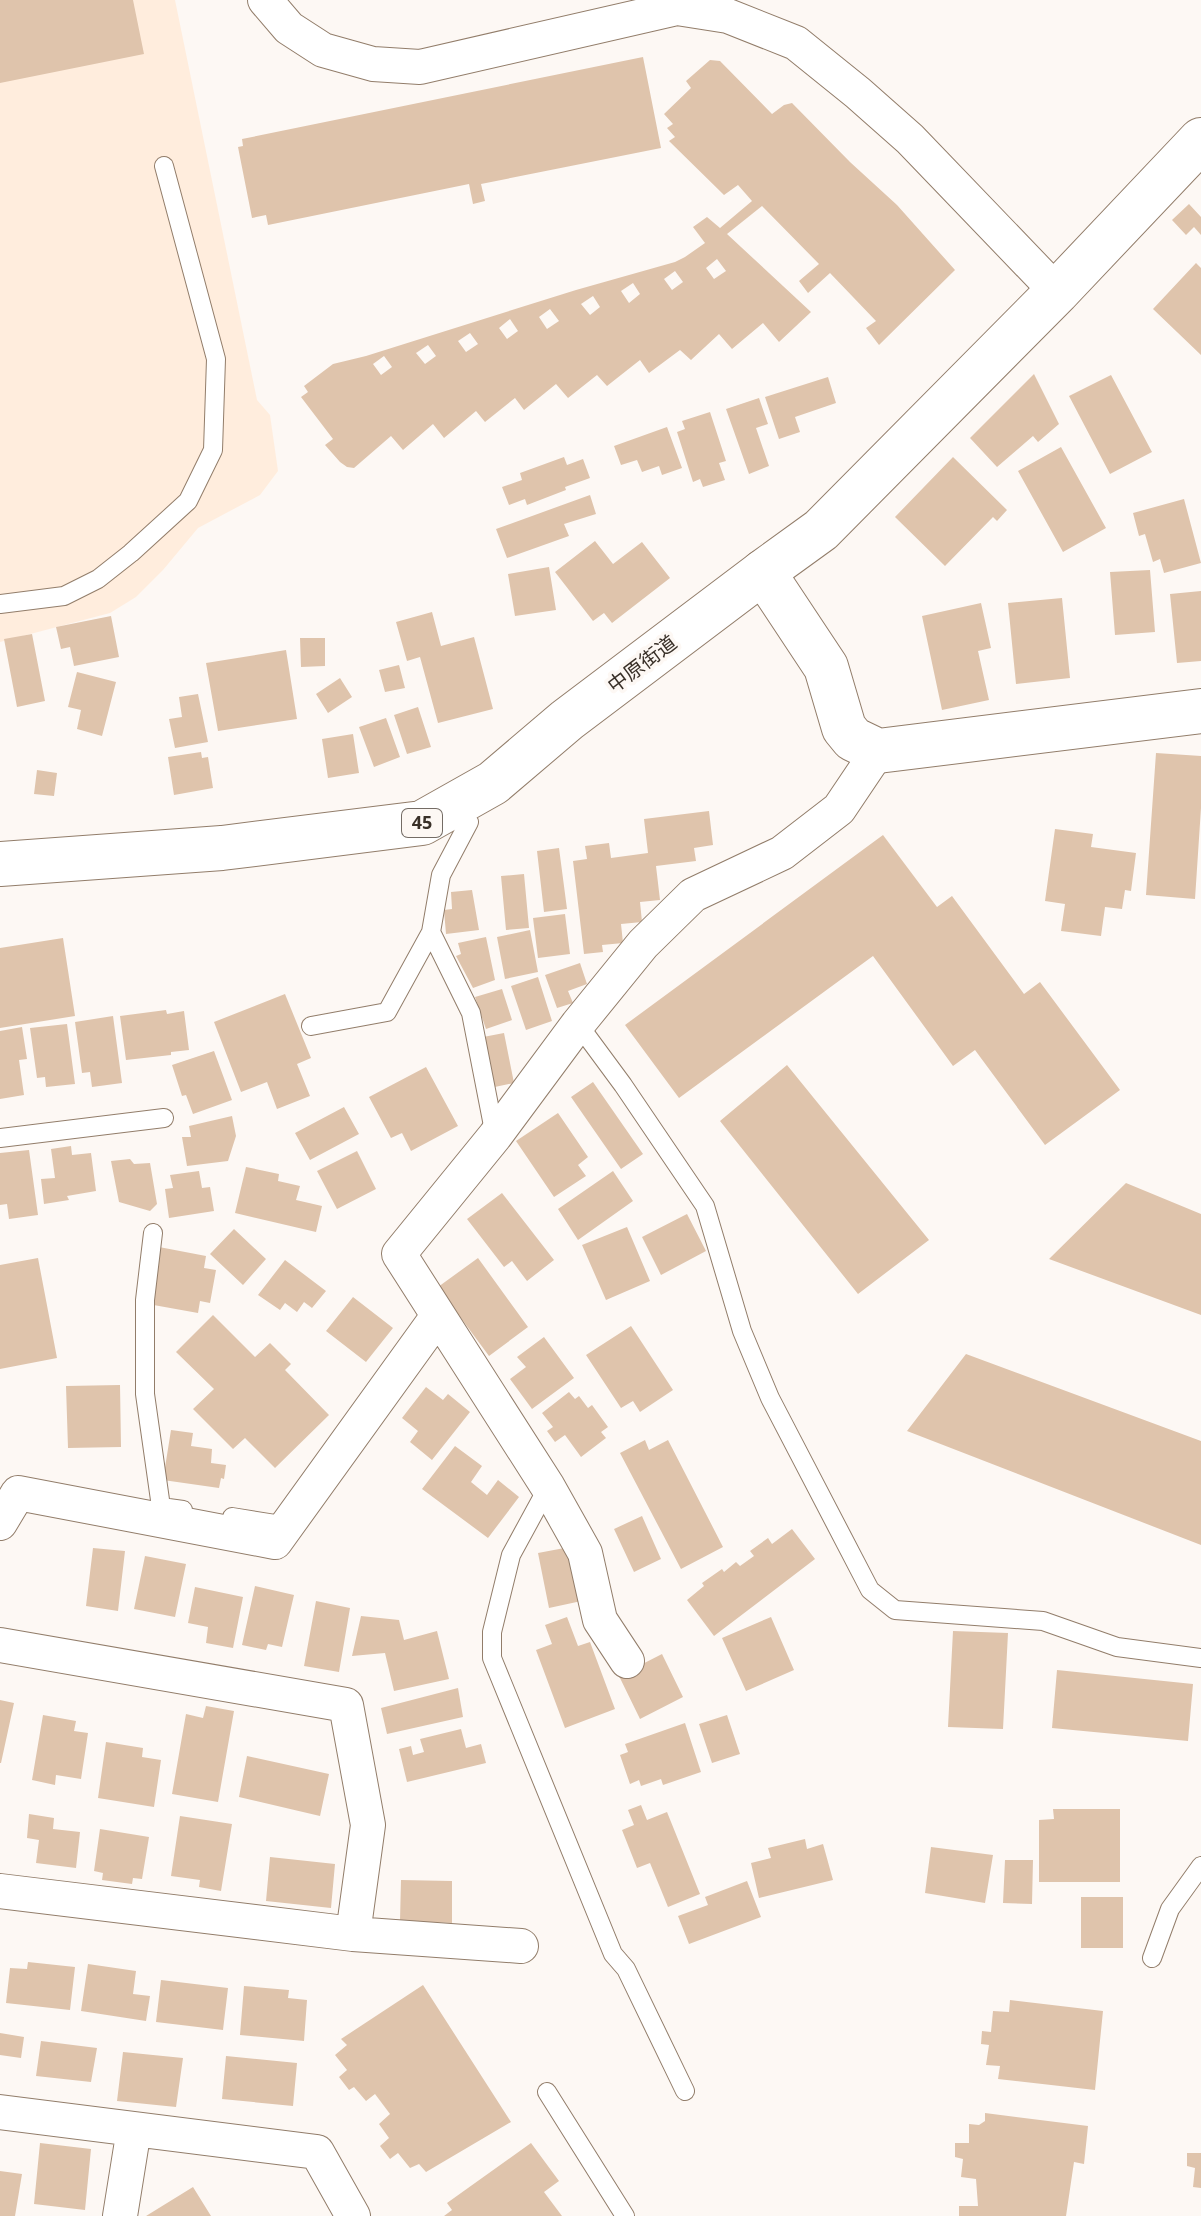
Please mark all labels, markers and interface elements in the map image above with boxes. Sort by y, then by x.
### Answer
street label: 中原街道 [602,629,682,698]
road number: 45 [402,809,442,837]

